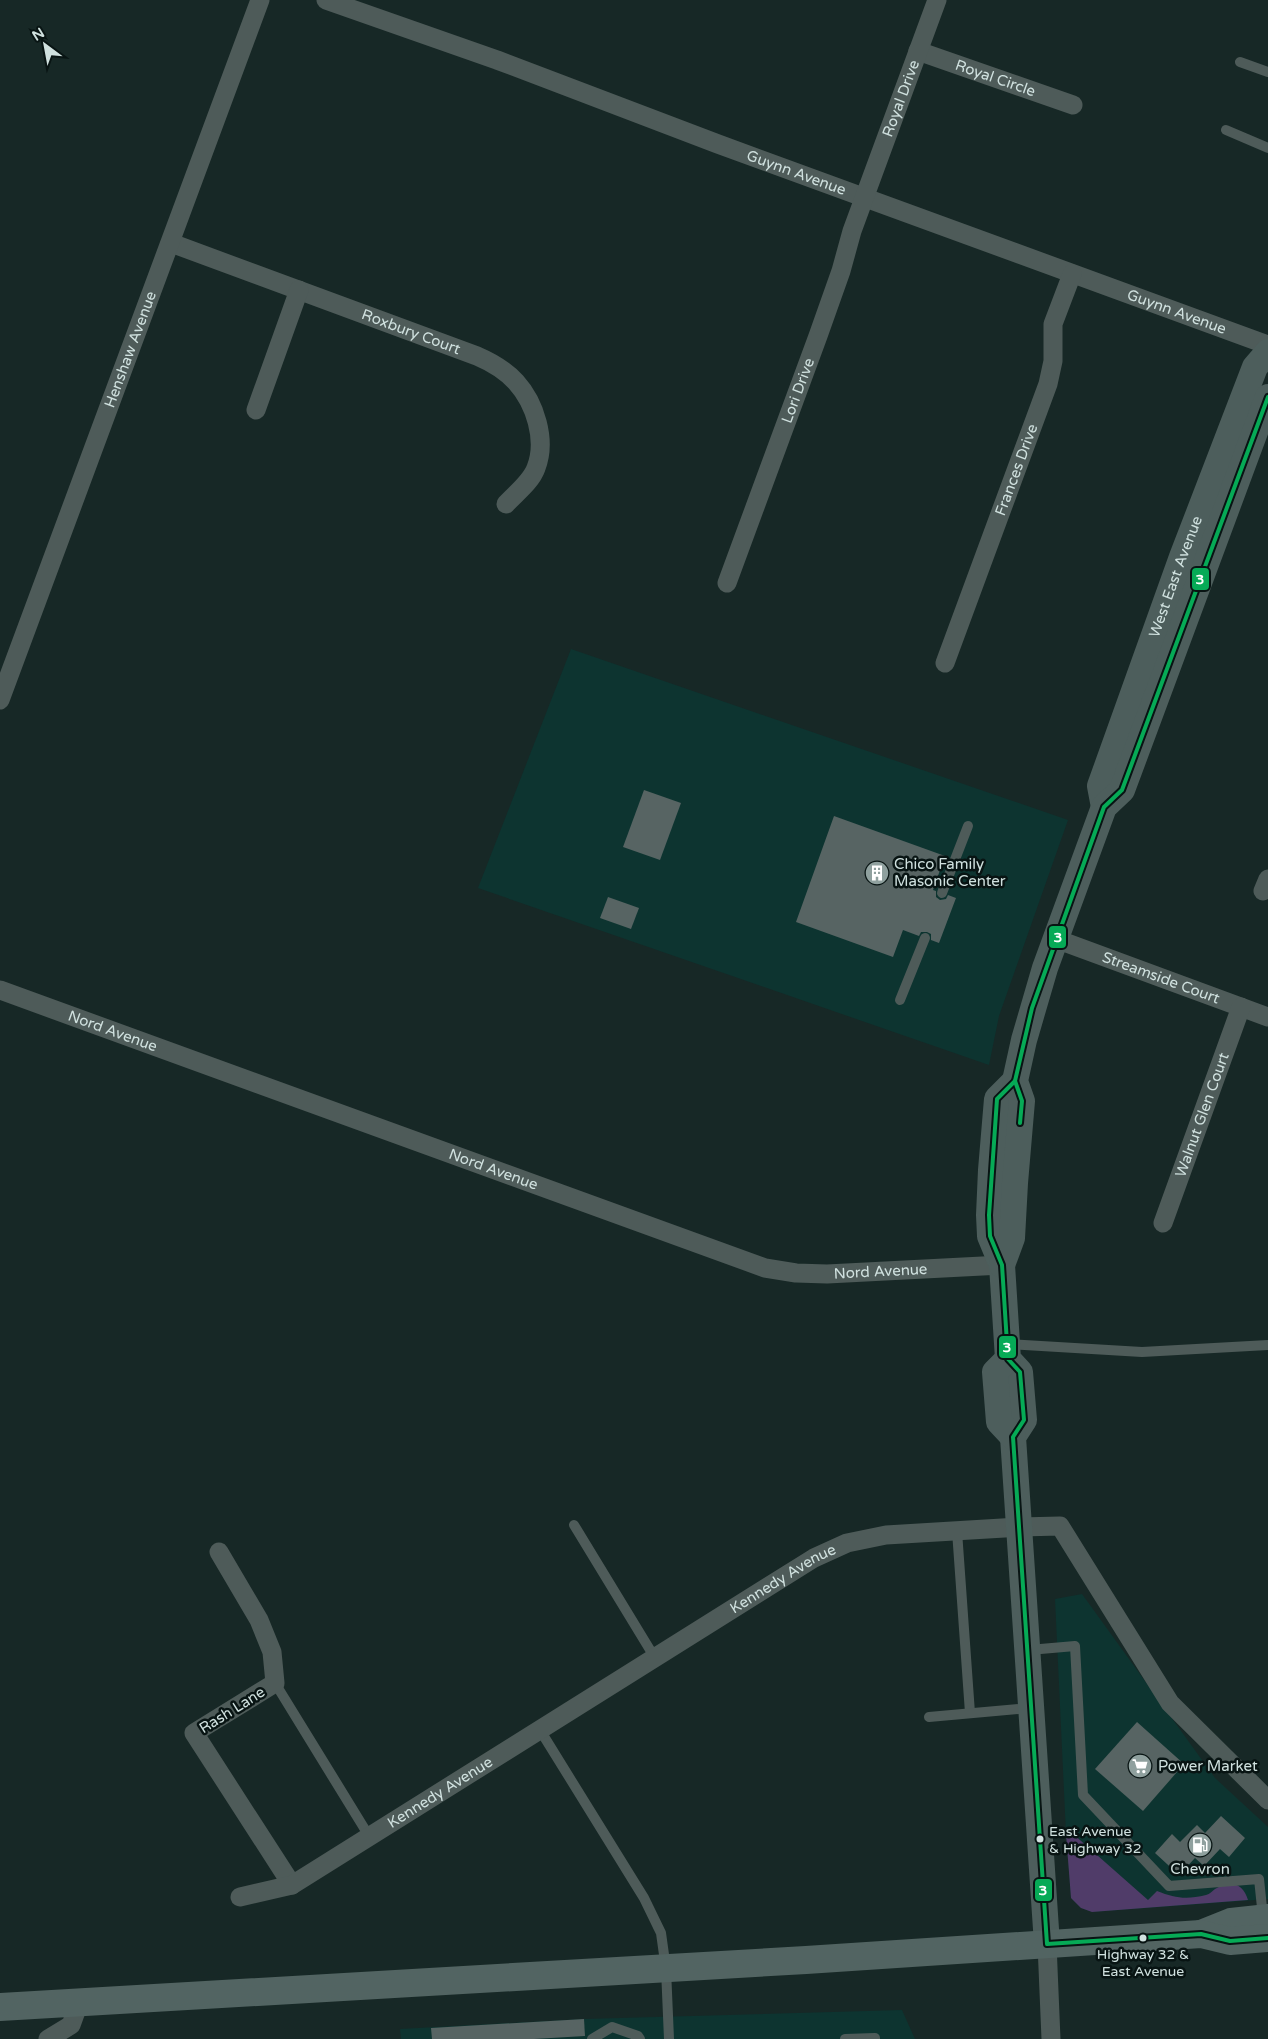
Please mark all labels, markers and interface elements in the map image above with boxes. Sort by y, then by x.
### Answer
north arrow [20,20,70,70]
text: N [29,24,48,45]
street label: Royal Circle [953,56,1038,100]
street label: Royal Drive [878,57,923,139]
street label: Guynn Avenue [744,146,848,199]
street label: Guynn Avenue [1125,285,1229,338]
street label: Henshaw Avenue [100,289,160,410]
street label: Roxbury Court [359,305,463,358]
street label: Lori Drive [778,356,818,426]
street label: Frances Drive [991,421,1042,518]
street label: West East Avenue [1145,513,1206,640]
line badge: 3 [1191,567,1210,591]
text: 3 [1196,571,1205,588]
place label: Chico Family Masonic Center [894,855,1006,890]
building icon: Chico Family Masonic Center [864,860,890,886]
line badge: 3 [1048,925,1067,949]
text: 3 [1054,929,1063,946]
street label: Streamside Court [1100,948,1223,1008]
street label: Nord Avenue [66,1007,160,1055]
street label: Walnut Glen Court [1171,1050,1233,1180]
street label: Nord Avenue [446,1145,540,1194]
street label: Nord Avenue [833,1260,928,1283]
line badge: 3 [998,1335,1017,1359]
text: 3 [1003,1339,1012,1356]
street label: Kennedy Avenue [727,1540,839,1617]
street label: Rash Lane [196,1683,268,1737]
street label: Kennedy Avenue [384,1753,496,1832]
supermarket icon: Power Market [1127,1753,1153,1779]
place label: Power Market [1158,1757,1258,1775]
place label: East Avenue & Highway 32 [1049,1823,1142,1857]
fuel station icon: Chevron [1187,1832,1213,1858]
marker: East Avenue & Highway 32 [1035,1834,1045,1844]
place label: Chevron [1170,1860,1230,1878]
line badge: 3 [1034,1878,1053,1902]
text: 3 [1039,1882,1048,1899]
marker: Highway 32 & East Avenue [1138,1933,1148,1943]
place label: Highway 32 & East Avenue [1097,1946,1189,1980]

